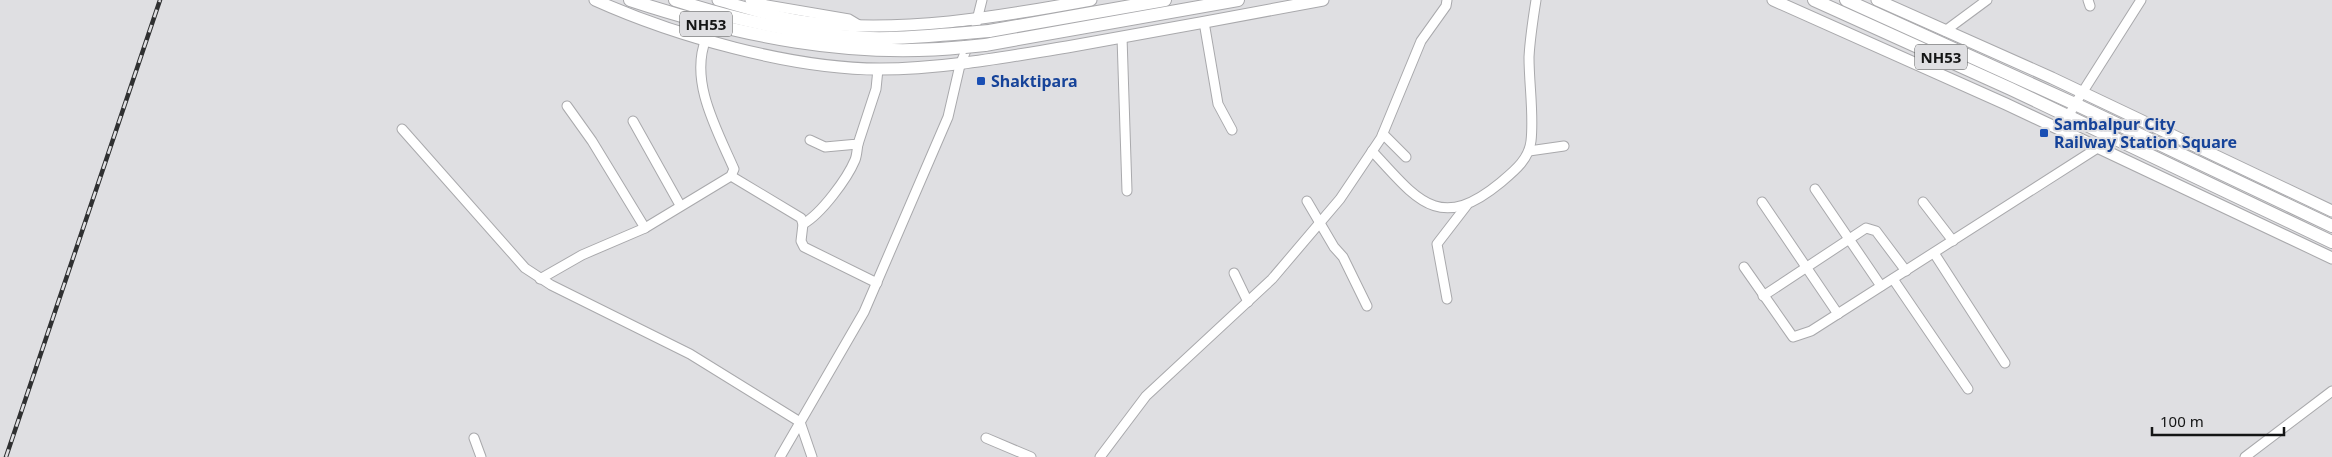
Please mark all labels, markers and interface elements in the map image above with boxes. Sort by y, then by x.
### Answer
road number: NH53 [680,12,732,36]
road number: NH53 [1915,44,1967,70]
place label: Shaktipara [991,70,1078,92]
marker: Shaktipara [975,75,987,87]
place label: Sambalpur City Railway Station Square [2054,113,2237,153]
marker: Sambalpur City Railway Station Square [2038,127,2050,139]
scale bar [2152,404,2284,436]
text: 100 m [2160,411,2204,431]

